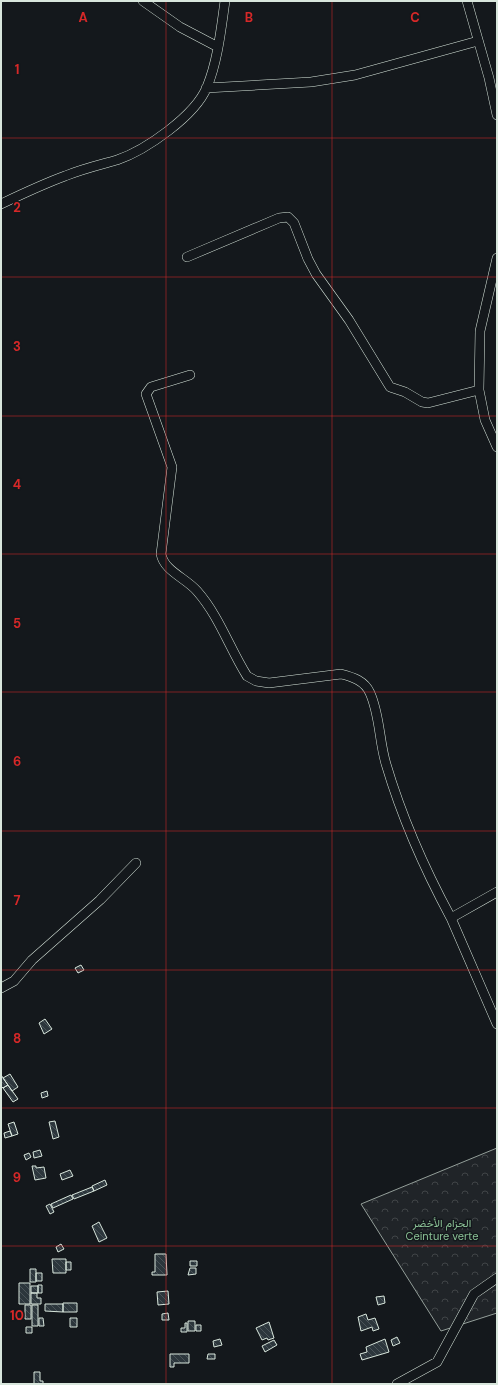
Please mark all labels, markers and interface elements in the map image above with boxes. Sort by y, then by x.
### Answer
text: A [78,9,88,26]
text: B [245,9,253,26]
text: C [410,9,420,26]
text: 1 [15,61,19,78]
text: 2 [13,199,21,216]
text: 3 [13,338,21,355]
text: 4 [13,476,21,493]
text: 5 [13,615,21,632]
text: 6 [13,753,21,770]
text: 7 [14,892,21,909]
text: 8 [13,1030,21,1047]
text: 9 [13,1169,21,1186]
park label: الحزام الأخضر Ceinture verte [406,1216,479,1243]
text: 10 [10,1307,24,1324]

